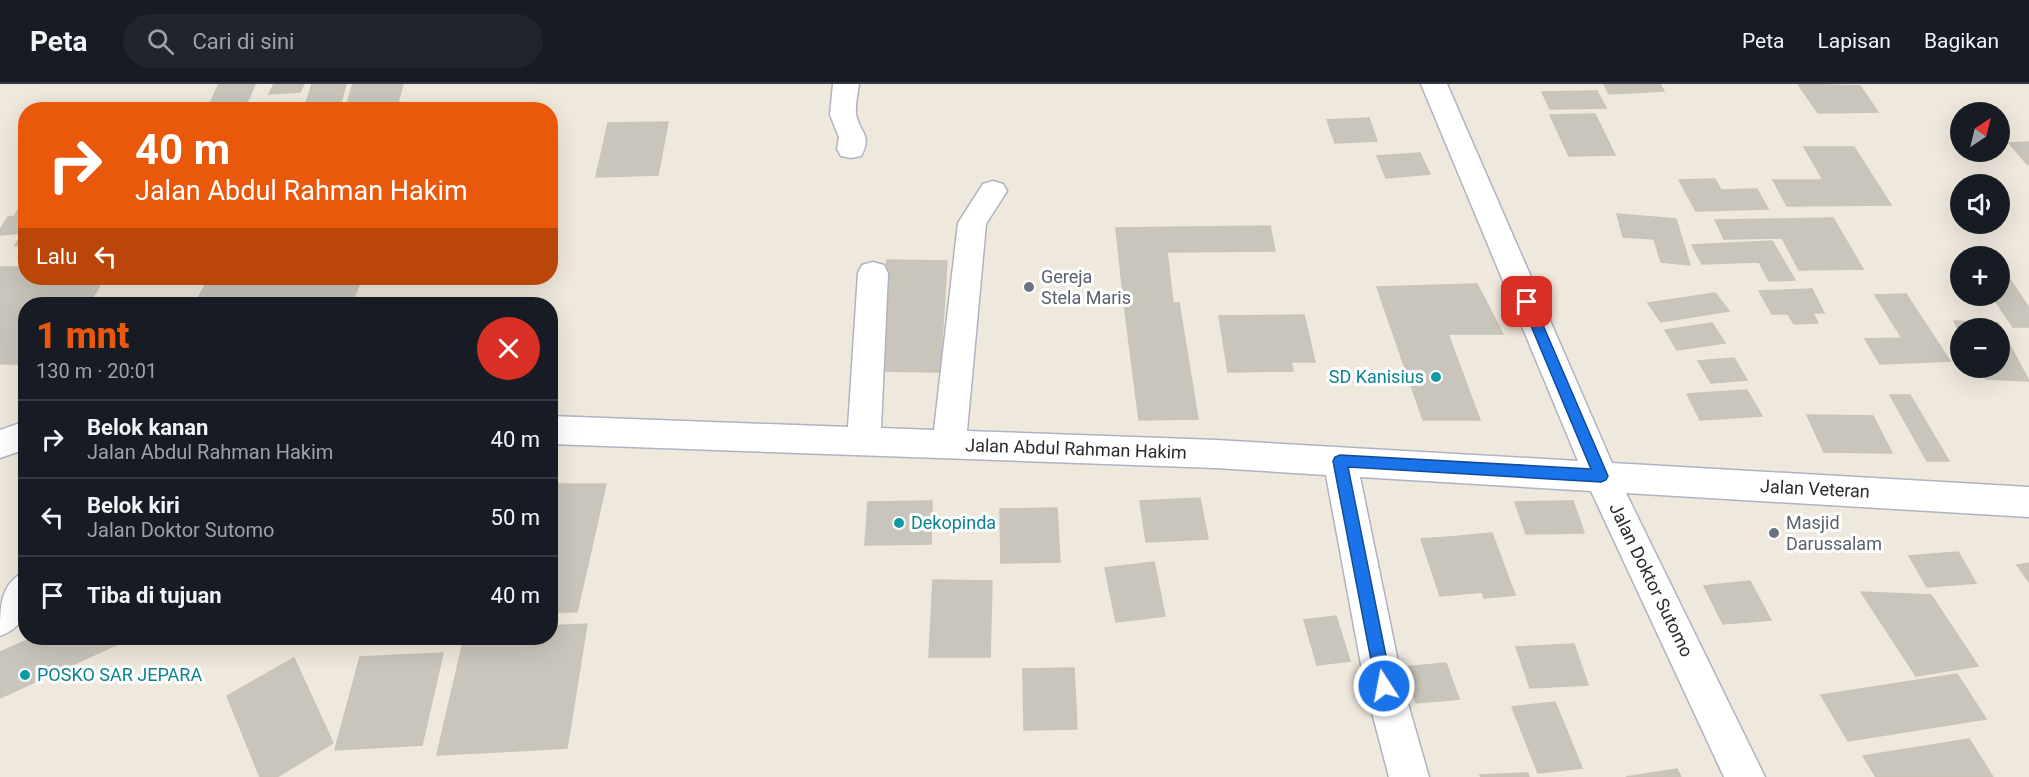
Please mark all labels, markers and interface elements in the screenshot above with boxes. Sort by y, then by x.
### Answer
search box [123,14,543,68]
text: Peta [30,25,87,58]
icon: search [144,25,177,58]
text: Cari di sini [192,29,294,54]
text: Peta [1742,29,1784,53]
text: Lapisan [1817,29,1891,53]
text: Bagikan [1924,29,1999,53]
north arrow [1950,102,2010,162]
map controls [1950,102,2010,378]
text: 40 m [135,125,230,174]
icon: right [36,126,114,204]
button: sound [1950,174,2010,234]
text: Jalan Abdul Rahman Hakim [135,175,468,207]
icon: left [89,240,122,273]
text: Lalu [36,244,77,269]
button: + [1950,246,2010,306]
place label: Gereja Stela Maris [1041,266,1131,308]
pin [1501,276,1552,327]
marker: Gereja Stela Maris [1022,280,1036,294]
icon: arrive [1510,285,1543,318]
text: 1 mnt [36,315,129,357]
button: close [477,317,540,380]
button: − [1950,318,2010,378]
text: 130 m · 20:01 [36,359,157,383]
place label: SD Kanisius [1329,366,1424,387]
marker: SD Kanisius [1429,370,1443,384]
text: Belok kanan [87,415,208,440]
icon: right [36,423,69,456]
text: 40 m [491,427,540,452]
street label: Jalan Abdul Rahman Hakim [965,434,1187,463]
text: Jalan Abdul Rahman Hakim [87,440,333,464]
street label: Jalan Veteran [1760,475,1870,502]
text: Belok kiri [87,493,180,518]
street label: Jalan Doktor Sutomo [1605,499,1698,660]
icon: left [36,501,69,534]
text: 50 m [491,505,540,530]
place label: Dekopinda [911,512,996,533]
place label: Masjid Darussalam [1786,512,1882,554]
marker: Dekopinda [892,516,906,530]
text: Jalan Doktor Sutomo [87,518,274,542]
marker: Masjid Darussalam [1767,526,1781,540]
icon: arrive [36,579,69,612]
text: Tiba di tujuan [87,583,222,608]
text: 40 m [491,583,540,608]
position arrow [1352,654,1416,718]
place label: POSKO SAR JEPARA [37,664,202,685]
marker: POSKO SAR JEPARA [18,668,32,682]

